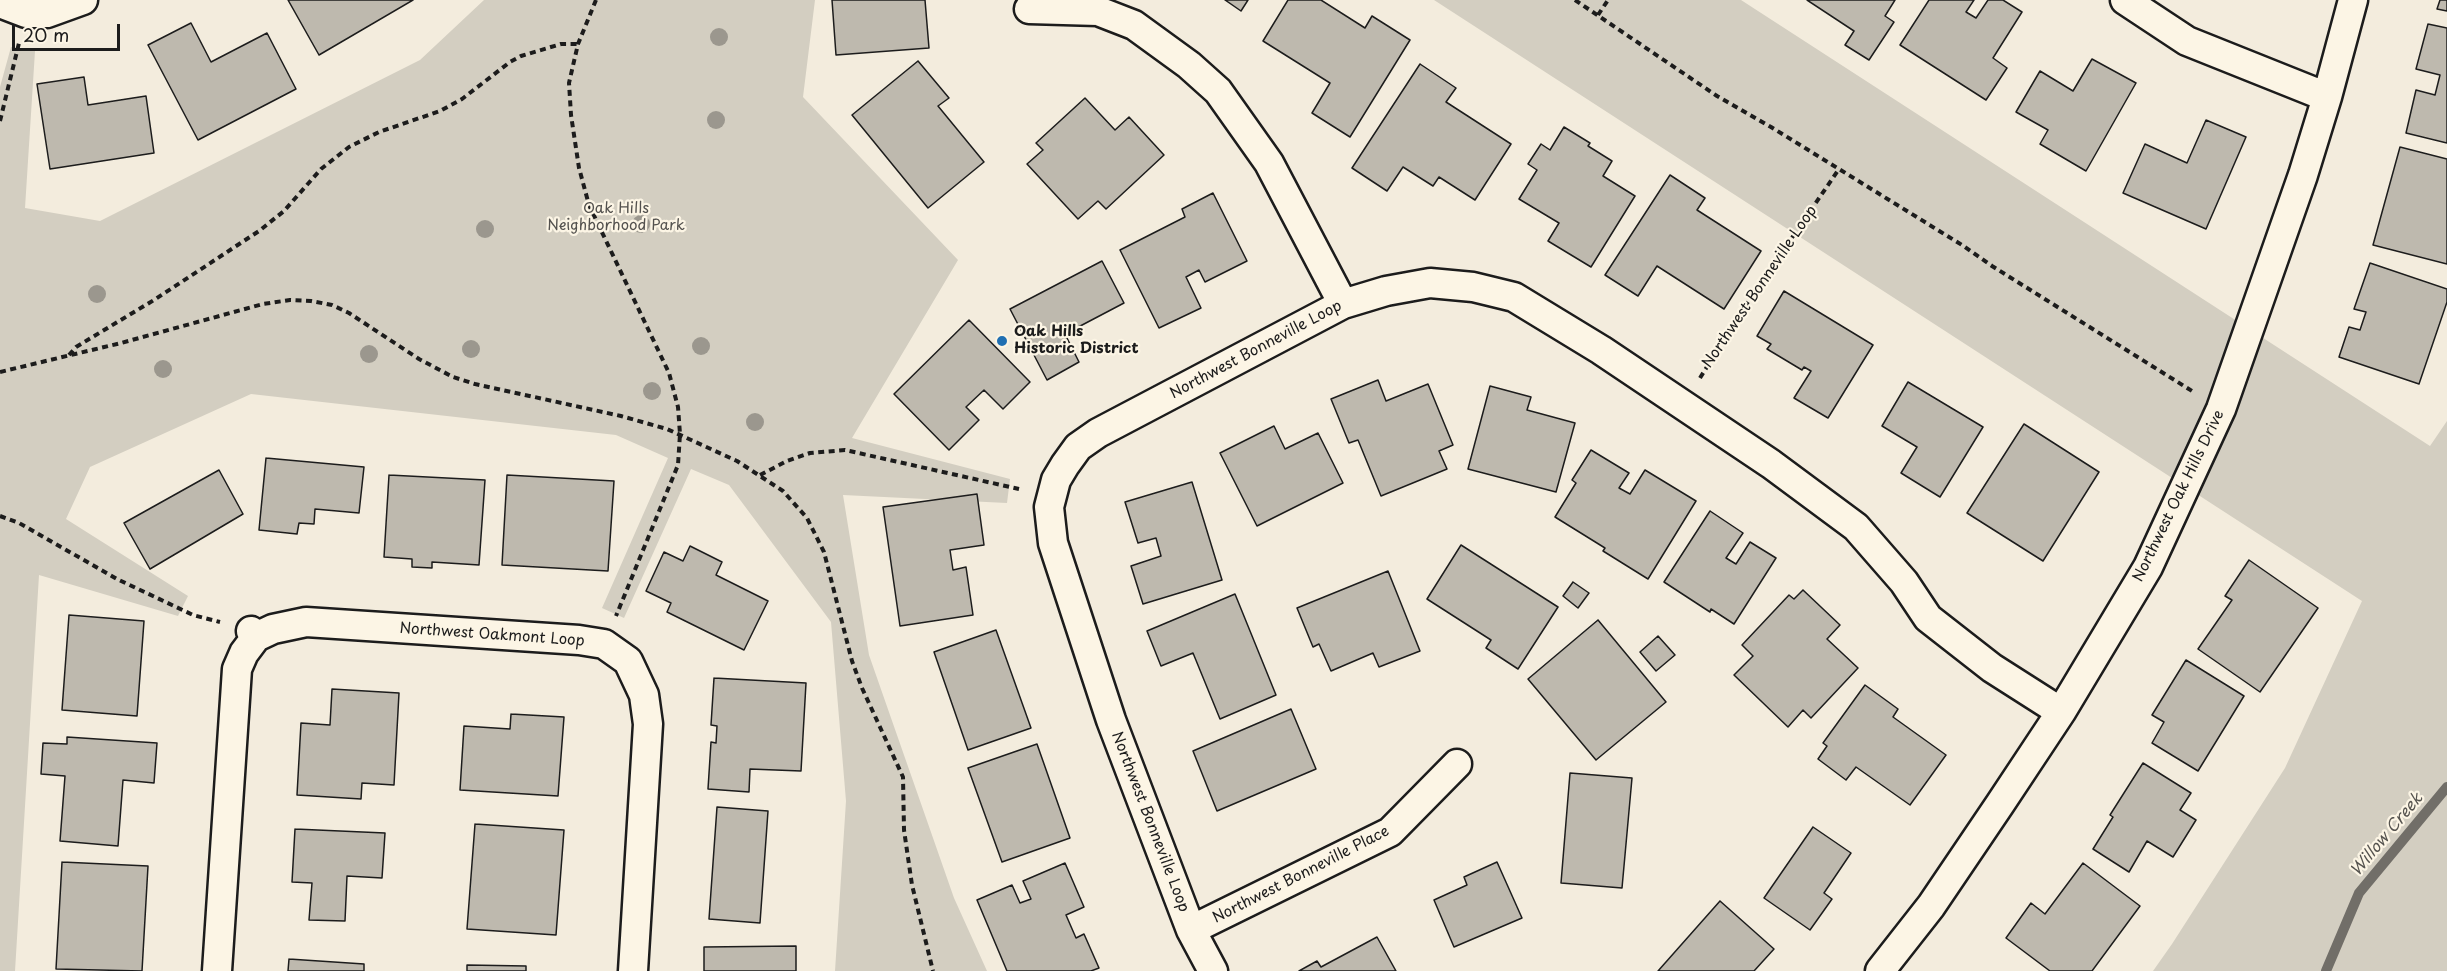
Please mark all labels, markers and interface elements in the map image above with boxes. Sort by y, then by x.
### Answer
scale bar [15,12,123,50]
text: 20 m [23,21,69,48]
park label: Oak Hills Neighborhood Park [547,200,685,235]
street label: Northwest Bonneville Loop [1699,202,1821,372]
street label: Northwest Bonneville Loop [1167,297,1345,403]
place label: Oak Hills Historic District [1014,323,1138,358]
marker: Oak Hills Historic District [995,334,1009,348]
street label: Northwest Oak Hills Drive [2130,407,2228,585]
street label: Northwest Oakmont Loop [399,620,585,650]
street label: Northwest Bonneville Loop [1107,729,1193,915]
water label: Willow Creek [2347,790,2427,880]
street label: Northwest Bonneville Place [1210,823,1392,927]

